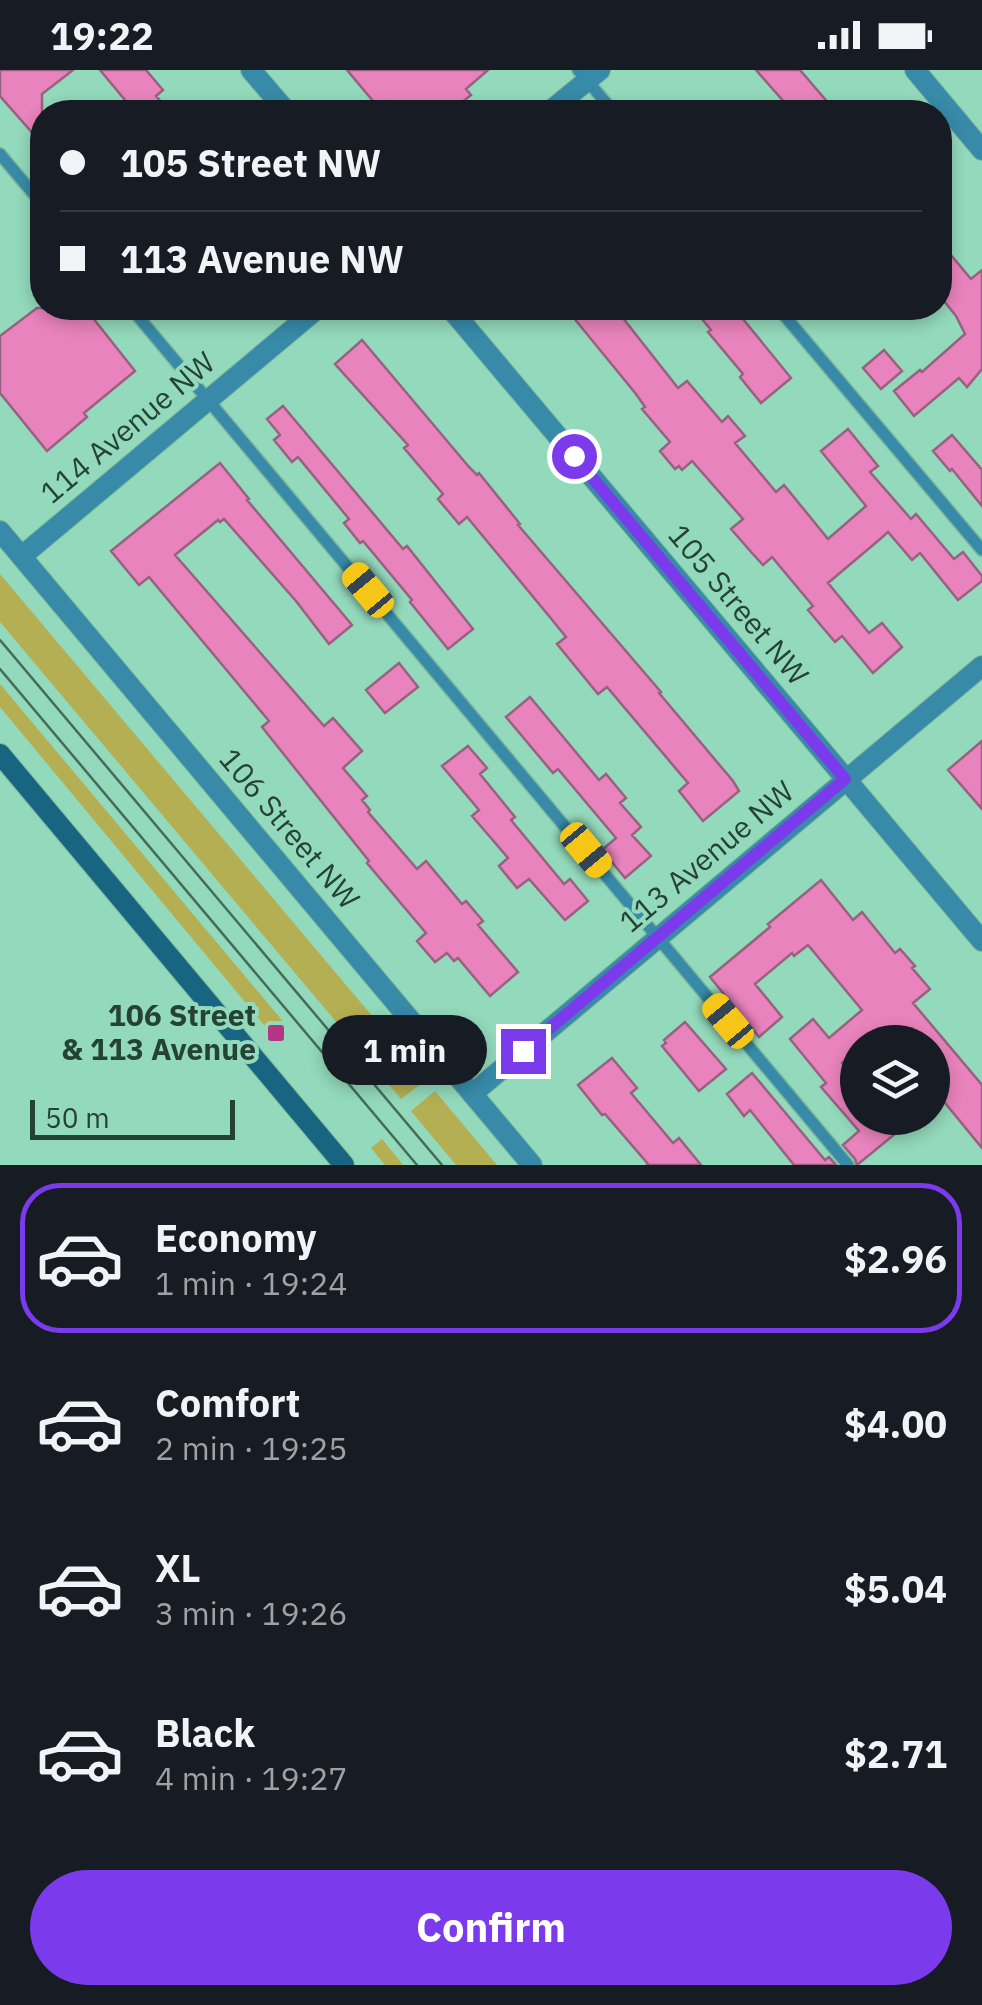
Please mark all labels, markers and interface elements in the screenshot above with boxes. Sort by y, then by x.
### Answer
text: 19:22 [50,11,154,60]
text: 105 Street NW [120,138,381,187]
text: 113 Avenue NW [120,234,404,283]
street label: 114 Avenue NW [32,342,223,511]
route start [552,434,597,479]
street label: 105 Street NW [660,516,818,693]
car [337,557,399,623]
street label: 106 Street NW [211,740,369,917]
street label: 113 Avenue NW [611,771,802,940]
car [555,817,617,883]
car [697,988,759,1054]
place label: 106 Street & 113 Avenue [61,995,256,1068]
callout: 1 min [323,1016,488,1086]
marker: 106 Street & 113 Avenue [265,1022,287,1044]
map controls [840,1025,950,1135]
button: layers [840,1025,950,1135]
text: 1 min [363,1029,446,1071]
route end [501,1029,546,1074]
scale bar [30,1095,235,1140]
text: 50 m [45,1099,110,1136]
icon: car [35,1213,125,1303]
text: Economy [155,1213,317,1262]
text: $2.96 [844,1234,947,1283]
text: 1 min · 19:24 [155,1262,348,1304]
icon: car [35,1378,125,1468]
text: Comfort [155,1378,300,1427]
text: $4.00 [844,1399,947,1448]
text: 2 min · 19:25 [155,1427,348,1469]
icon: car [35,1543,125,1633]
text: XL [155,1543,201,1592]
text: $5.04 [844,1564,947,1613]
text: 3 min · 19:26 [155,1592,348,1634]
icon: car [35,1708,125,1798]
text: Black [155,1708,255,1757]
text: $2.71 [844,1729,947,1778]
text: 4 min · 19:27 [155,1757,348,1799]
button: Confirm [30,1870,952,1985]

